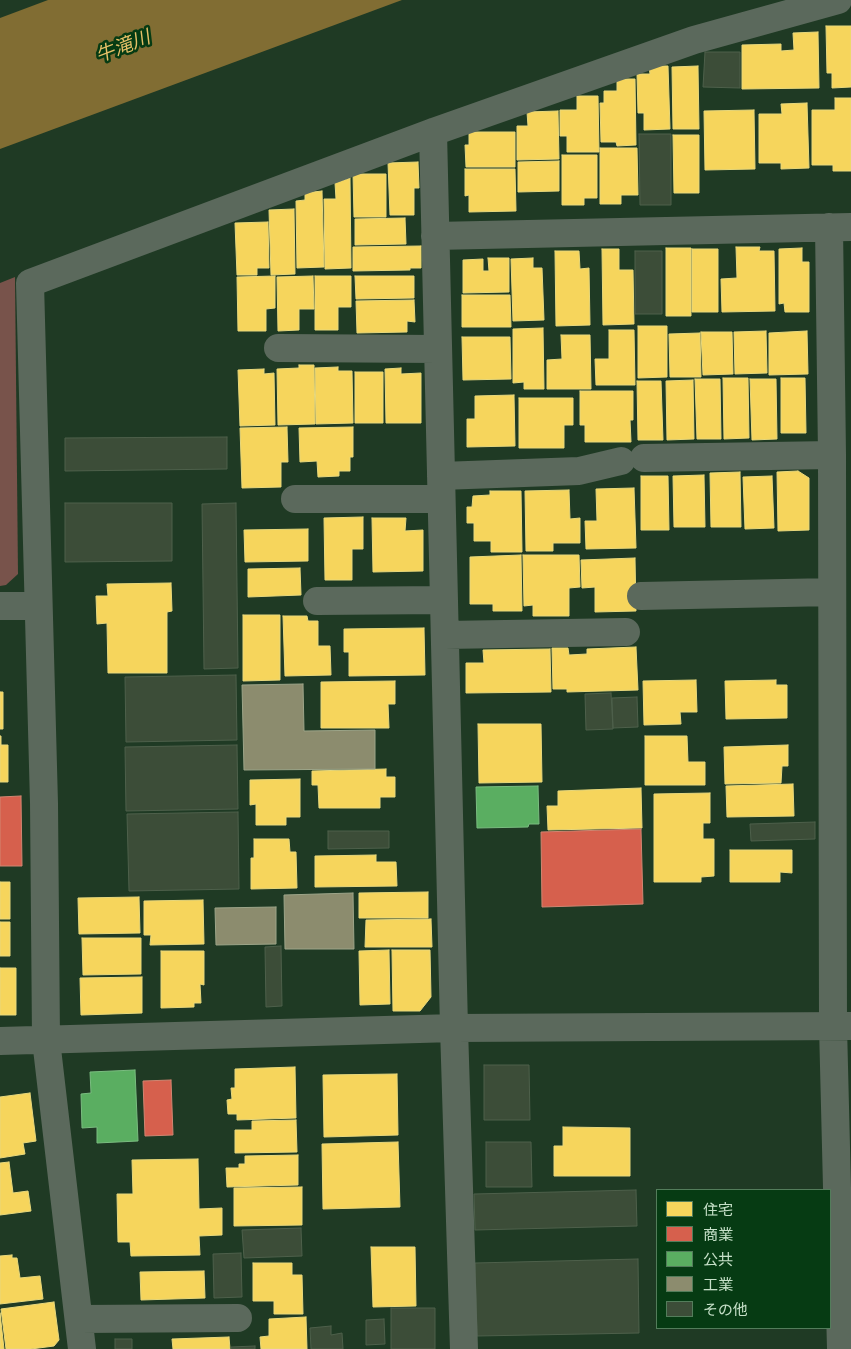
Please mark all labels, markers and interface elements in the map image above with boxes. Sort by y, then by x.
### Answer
water label: 牛滝川 [92,26,154,68]
legend [656,1189,831,1329]
text: 住宅 [703,1200,733,1219]
text: 商業 [703,1225,733,1244]
text: 公共 [703,1250,733,1269]
text: 工業 [703,1275,733,1294]
text: その他 [703,1300,748,1319]

